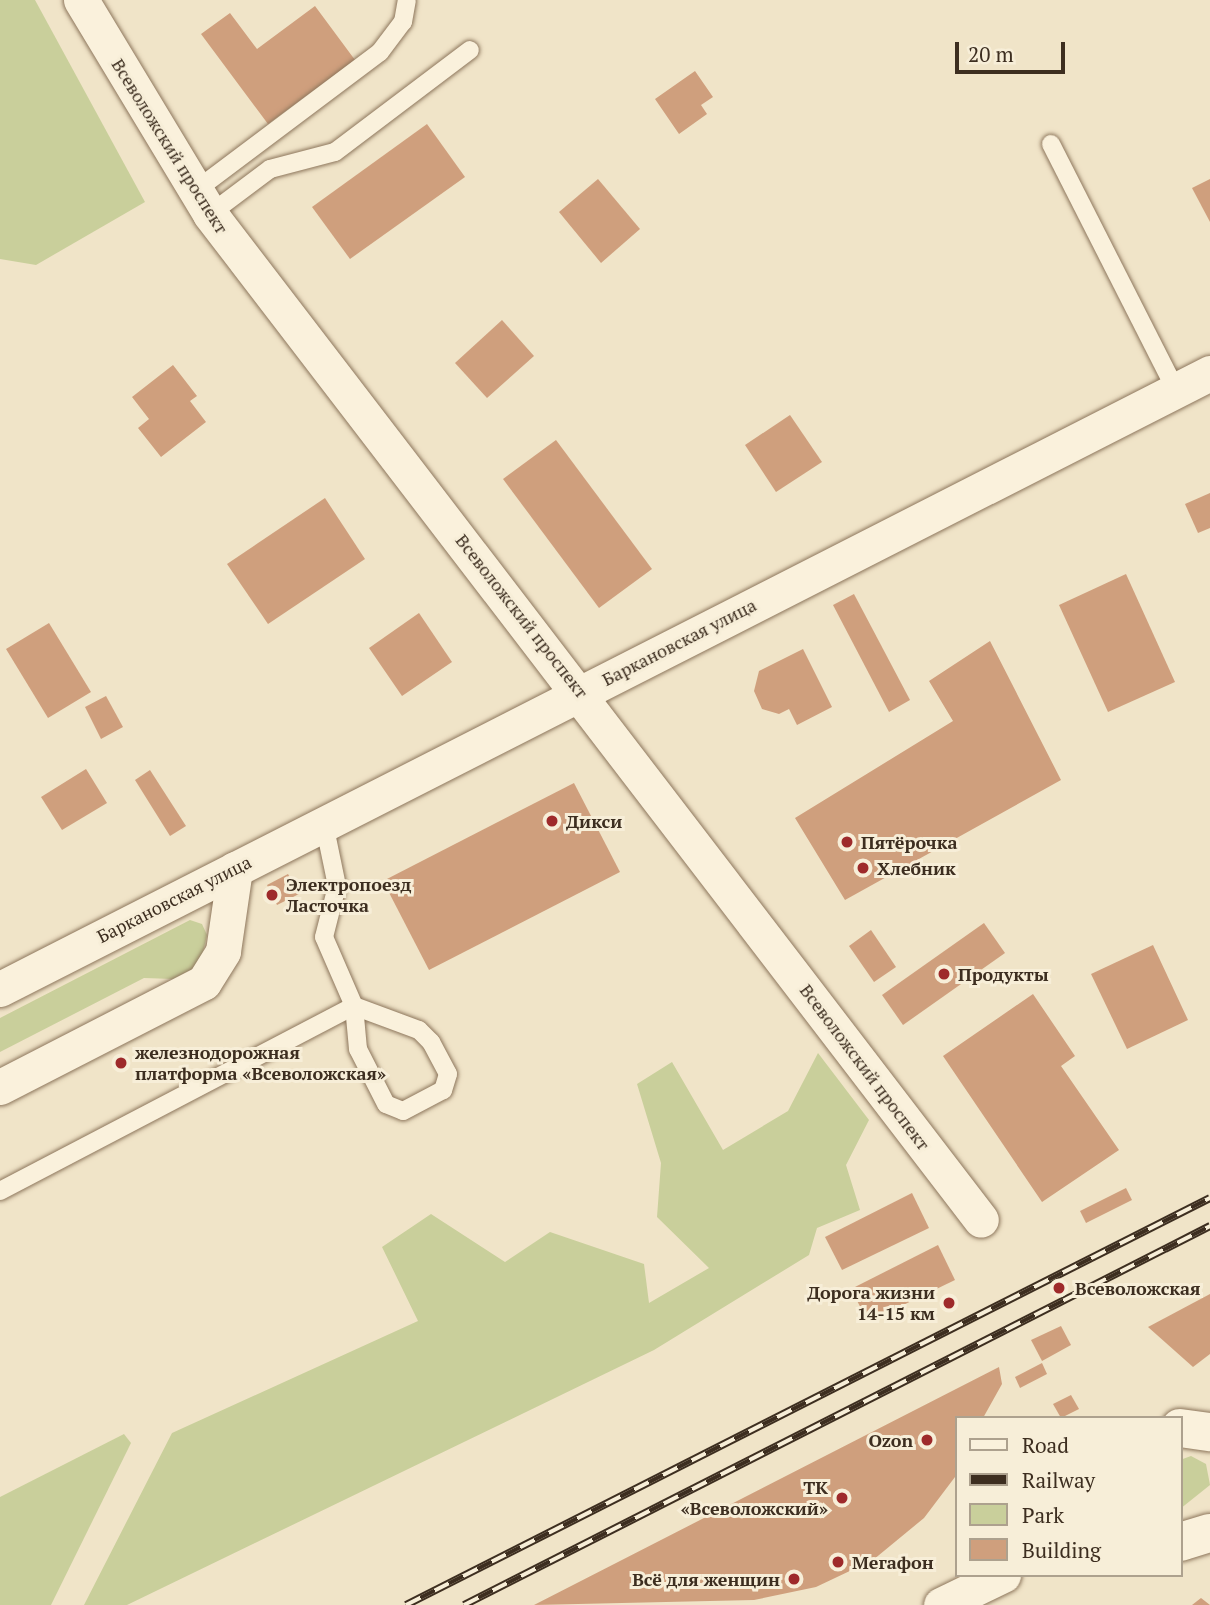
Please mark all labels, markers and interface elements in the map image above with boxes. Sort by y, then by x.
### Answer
scale bar [958,28,1068,72]
text: 20 m [968,40,1014,68]
street label: Всеволожский проспект [107,55,233,237]
street label: Всеволожский проспект [451,530,593,702]
street label: Баркановская улица [598,594,760,690]
place label: Дикси [566,810,622,832]
marker: Дикси [544,813,560,829]
place label: Пятёрочка [861,831,957,853]
marker: Пятёрочка [839,834,855,850]
street label: Баркановская улица [93,851,255,947]
place label: Хлебник [877,857,956,879]
marker: Хлебник [855,860,871,876]
place label: Электропоезд Ласточка [286,874,411,917]
marker: Электропоезд Ласточка [264,887,280,903]
place label: Продукты [958,963,1049,985]
marker: Продукты [936,966,952,982]
street label: Всеволожский проспект [796,980,934,1154]
place label: железнодорожная платформа «Всеволожская» [135,1042,386,1084]
marker: железнодорожная платформа «Всеволожская» [113,1055,129,1071]
place label: Всеволожская [1075,1277,1201,1299]
marker: Всеволожская [1049,1278,1069,1298]
place label: Дорога жизни 14-15 км [807,1282,935,1324]
marker: Дорога жизни 14-15 км [941,1295,957,1311]
legend [954,1416,1182,1577]
place label: Ozon [868,1429,913,1451]
text: Road [1022,1431,1069,1459]
marker: Ozon [919,1432,935,1448]
text: Railway [1022,1466,1095,1494]
place label: ТК «Всеволожский» [681,1477,828,1520]
marker: ТК «Всеволожский» [834,1490,850,1506]
text: Park [1022,1501,1064,1529]
text: Building [1022,1536,1101,1564]
place label: Мегафон [852,1551,934,1573]
marker: Мегафон [830,1554,846,1570]
place label: Всё для женщин [632,1568,780,1590]
marker: Всё для женщин [786,1571,802,1587]

